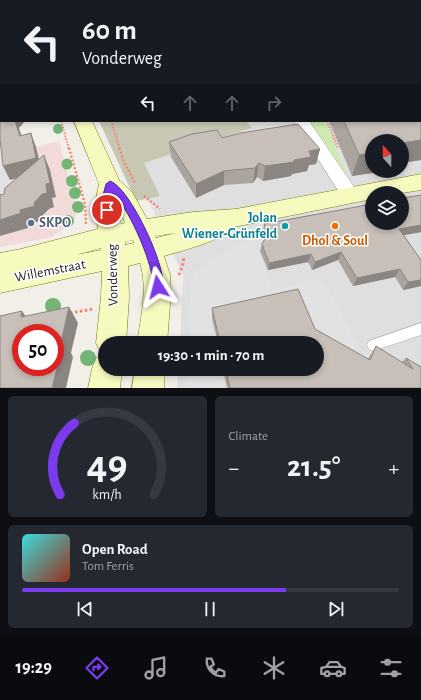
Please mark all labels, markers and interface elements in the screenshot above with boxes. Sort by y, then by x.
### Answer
icon: left [16,16,68,68]
text: 60 m [82,17,137,45]
text: Vonderweg [82,50,162,68]
icon: left [137,92,159,114]
icon: ahead [179,92,201,114]
icon: ahead [221,92,243,114]
icon: right [263,92,285,114]
north arrow [365,134,409,178]
map controls [365,134,409,230]
button: layers [365,186,409,230]
pin [90,193,124,227]
icon: arrive [96,199,118,221]
place label: Jolan Wiener-Grünfeld [182,211,278,241]
place label: SKPO [39,216,71,230]
marker: SKPO [26,218,36,228]
marker: Jolan Wiener-Grünfeld [280,221,290,231]
marker: Dhol & Soul [330,221,340,231]
place label: Dhol & Soul [302,234,368,248]
street label: Vonderweg [105,244,121,306]
street label: Willemstraat [13,257,87,285]
position arrow [137,266,179,308]
speed limit sign: 50 [12,324,64,376]
text: 19:30 · 1 min · 70 m [158,348,264,363]
text: Climate [229,430,268,443]
text: 49 [87,444,128,485]
text: 21.5° [287,452,341,482]
text: − [229,457,239,479]
text: + [388,457,399,479]
text: km/h [93,487,122,501]
text: Open Road [82,542,148,557]
text: Tom Ferris [82,560,134,573]
icon: previous [74,598,96,620]
icon: pause [199,598,221,620]
icon: next [325,598,347,620]
icon: directions [83,654,111,682]
icon: music [142,654,170,682]
icon: phone [201,654,229,682]
icon: climate [260,654,288,682]
icon: car [319,654,347,682]
icon: filters [377,654,405,682]
text: 19:29 [15,659,52,677]

